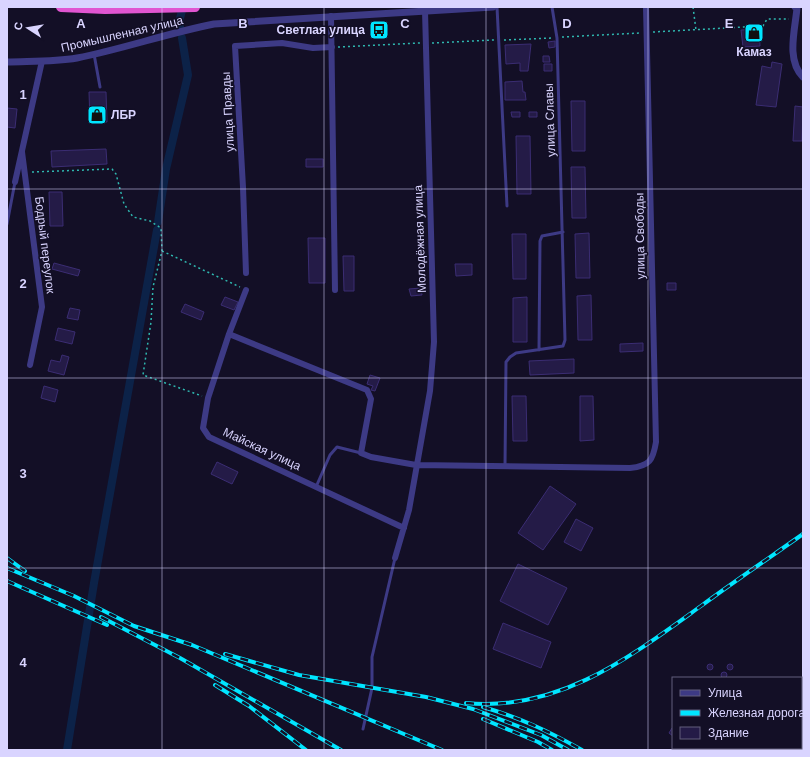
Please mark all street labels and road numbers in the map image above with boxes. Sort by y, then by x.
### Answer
street label: Промышленная улица [60,13,185,55]
street label: улица Правды [219,72,237,152]
street label: улица Славы [542,83,558,157]
street label: Молодёжная улица [411,185,429,293]
street label: улица Свободы [632,192,648,280]
street label: Бодрый переулок [32,196,58,295]
street label: Майская улица [221,425,304,473]

